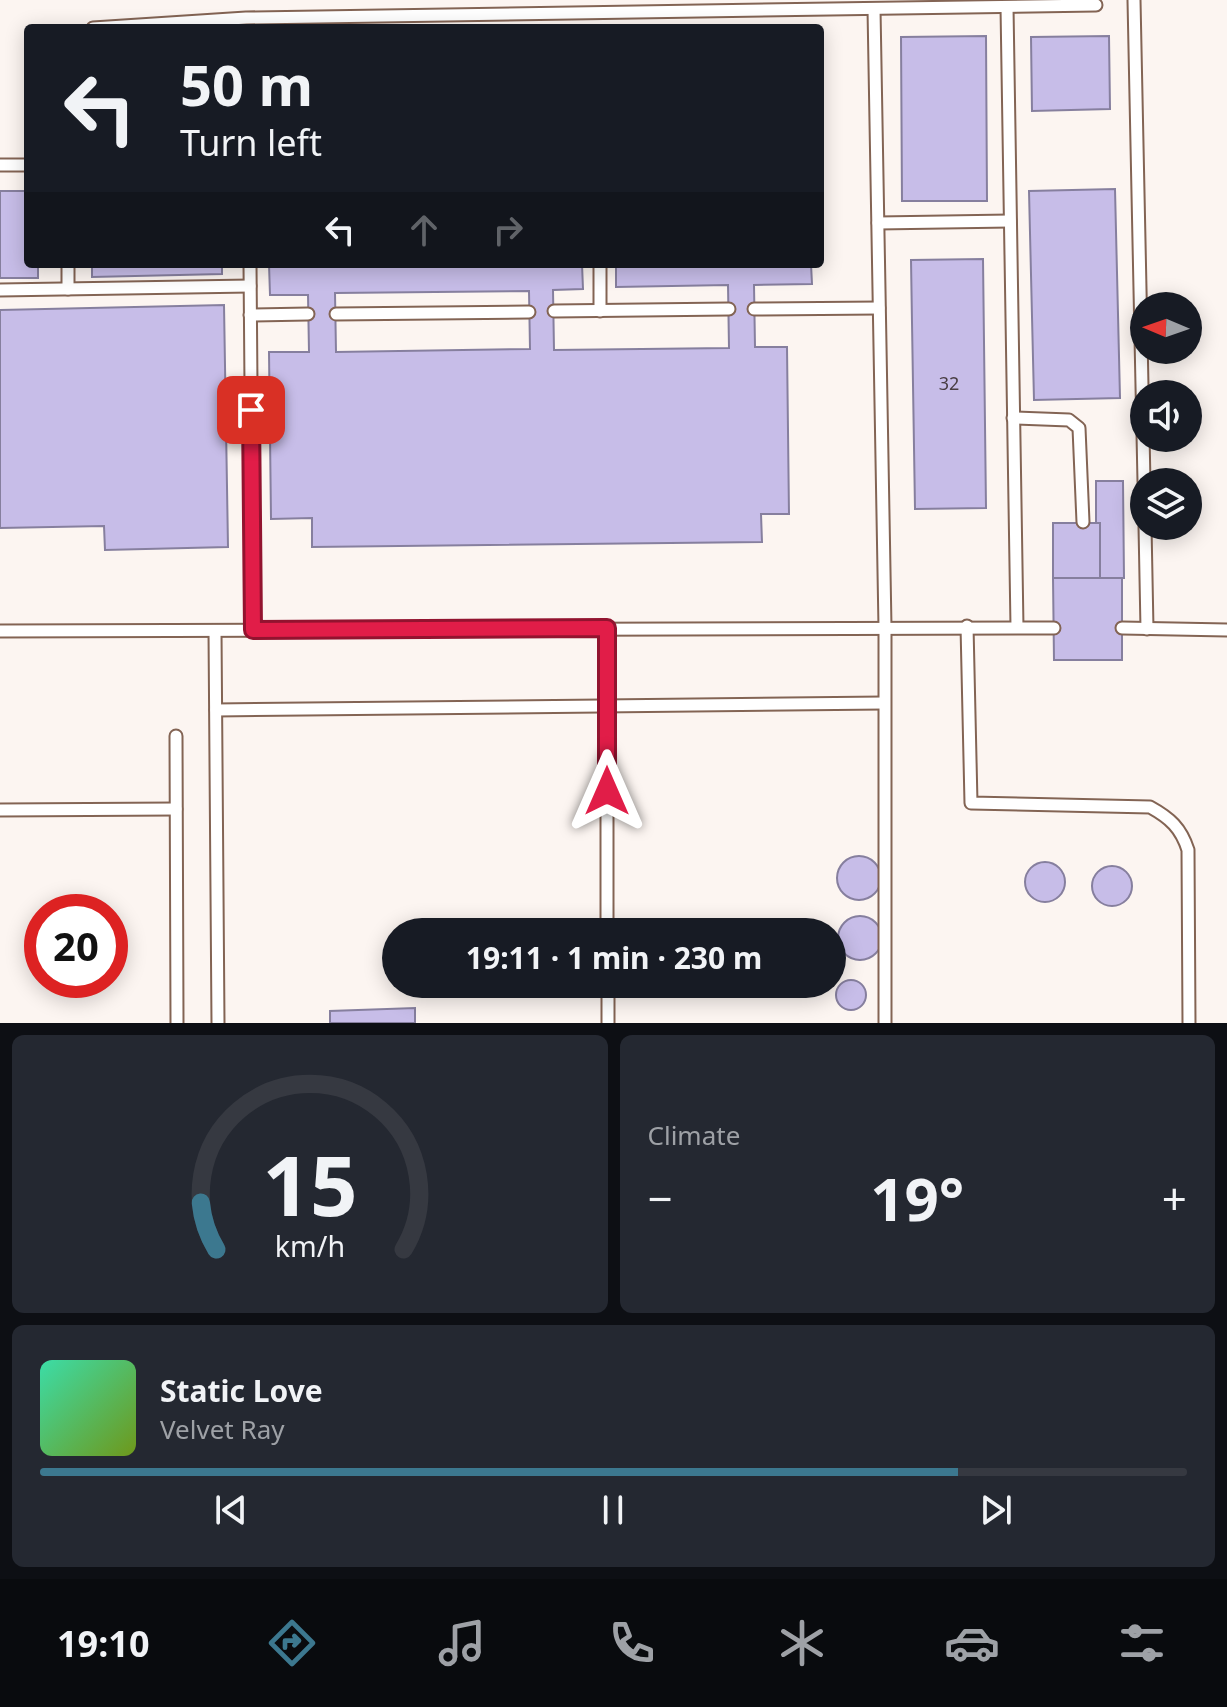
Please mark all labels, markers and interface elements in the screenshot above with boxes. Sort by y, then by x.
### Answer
text: 50 m [180,46,313,122]
icon: left [48,56,152,160]
text: Turn left [180,118,322,167]
icon: left [318,208,362,252]
icon: ahead [402,208,446,252]
icon: right [486,208,530,252]
north arrow [1130,292,1202,364]
map controls [1130,292,1202,540]
house number: 32 [939,371,959,395]
pin [217,376,285,444]
button: sound [1130,380,1202,452]
icon: arrive [229,388,273,432]
button: layers [1130,468,1202,540]
position arrow [565,749,649,833]
speed limit sign: 20 [24,894,128,998]
text: 19:11 · 1 min · 230 m [466,937,762,978]
text: Climate [648,1117,740,1153]
text: 15 [262,1127,357,1240]
text: 19° [870,1157,964,1239]
text: − [648,1168,673,1228]
text: + [1162,1168,1187,1228]
text: km/h [275,1226,345,1265]
text: Static Love [160,1370,323,1411]
text: Velvet Ray [160,1411,285,1447]
icon: previous [209,1488,253,1532]
icon: pause [591,1488,635,1532]
icon: next [974,1488,1018,1532]
icon: directions [264,1615,320,1671]
icon: music [434,1615,490,1671]
icon: phone [604,1615,660,1671]
icon: climate [774,1615,830,1671]
icon: car [944,1615,1000,1671]
icon: filters [1114,1615,1170,1671]
text: 19:10 [57,1619,150,1668]

